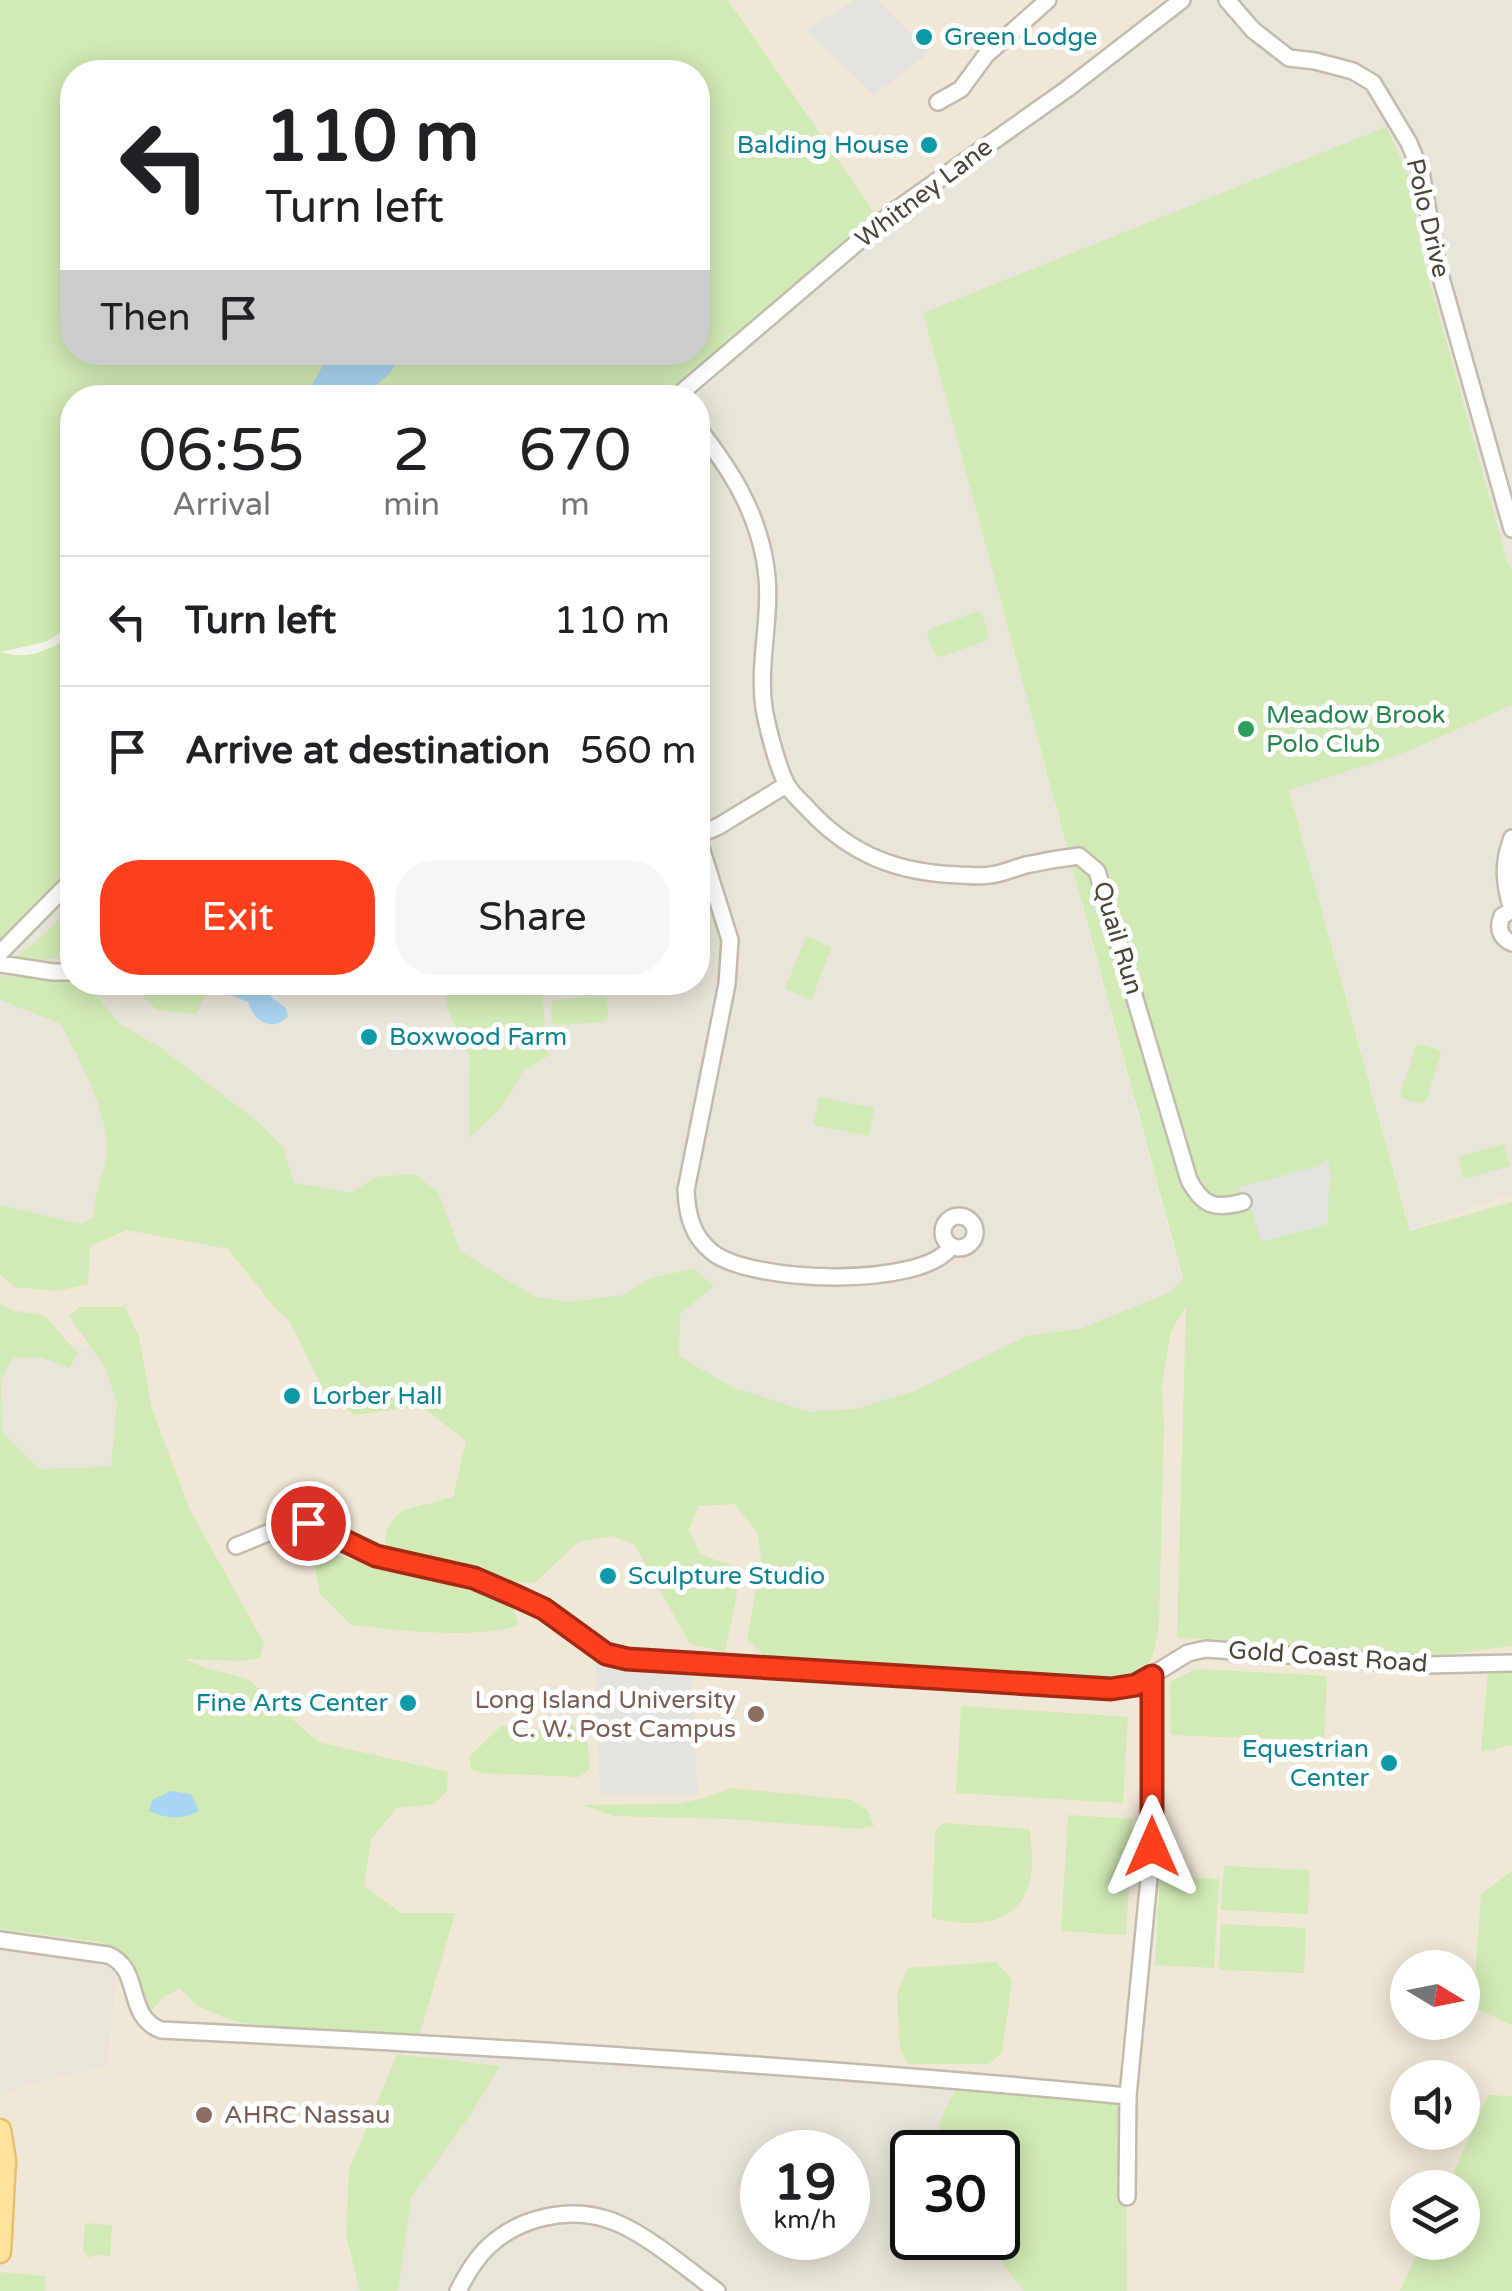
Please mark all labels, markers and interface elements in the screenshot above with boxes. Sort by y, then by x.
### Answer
place label: Green Lodge [944,22,1097,52]
marker: Green Lodge [913,26,935,48]
text: 110 m [265,96,479,180]
icon: left [100,100,230,230]
place label: Balding House [737,130,909,160]
street label: Whitney Lane [850,132,998,254]
marker: Balding House [918,134,940,156]
street label: Polo Drive [1400,156,1456,280]
text: Turn left [265,181,444,235]
icon: arrive [211,290,266,345]
text: Then [100,295,191,341]
text: 06:55 [138,415,305,487]
text: 2 [393,415,430,487]
text: 670 [518,415,632,487]
text: Arrival [172,486,271,524]
text: min [383,486,440,524]
text: m [560,486,590,524]
icon: left [100,594,155,649]
text: Turn left [185,598,336,644]
text: 110 m [554,598,670,644]
place label: Meadow Brook Polo Club [1266,700,1445,759]
marker: Meadow Brook Polo Club [1235,718,1257,740]
icon: arrive [100,724,155,779]
text: Arrive at destination [185,728,550,774]
text: 560 m [580,728,696,774]
button: Exit [100,860,375,975]
button: Share [395,860,670,975]
street label: Quail Run [1087,878,1149,998]
place label: Boxwood Farm [389,1022,567,1052]
marker: Boxwood Farm [358,1026,380,1048]
place label: Lorber Hall [312,1381,443,1411]
marker: Lorber Hall [281,1385,303,1407]
pin [266,1481,351,1566]
icon: arrive [281,1496,336,1551]
place label: Sculpture Studio [628,1561,825,1591]
marker: Sculpture Studio [597,1565,619,1587]
street label: Gold Coast Road [1227,1635,1429,1679]
place label: Long Island University C. W. Post Campus [474,1685,736,1744]
place label: Fine Arts Center [196,1688,388,1718]
marker: Fine Arts Center [397,1692,419,1714]
marker: Long Island University C. W. Post Campus [745,1703,767,1725]
place label: Equestrian Center [1242,1734,1369,1793]
marker: Equestrian Center [1378,1752,1400,1774]
position arrow [1100,1795,1204,1899]
north arrow [1390,1950,1480,2040]
map controls [1390,1950,1480,2260]
button: sound [1390,2060,1480,2150]
place label: AHRC Nassau [224,2100,391,2130]
marker: AHRC Nassau [193,2104,215,2126]
speed limit sign: 30 [890,2130,1020,2260]
text: 19 [774,2153,836,2213]
button: layers [1390,2170,1480,2260]
text: km/h [774,2205,836,2235]

